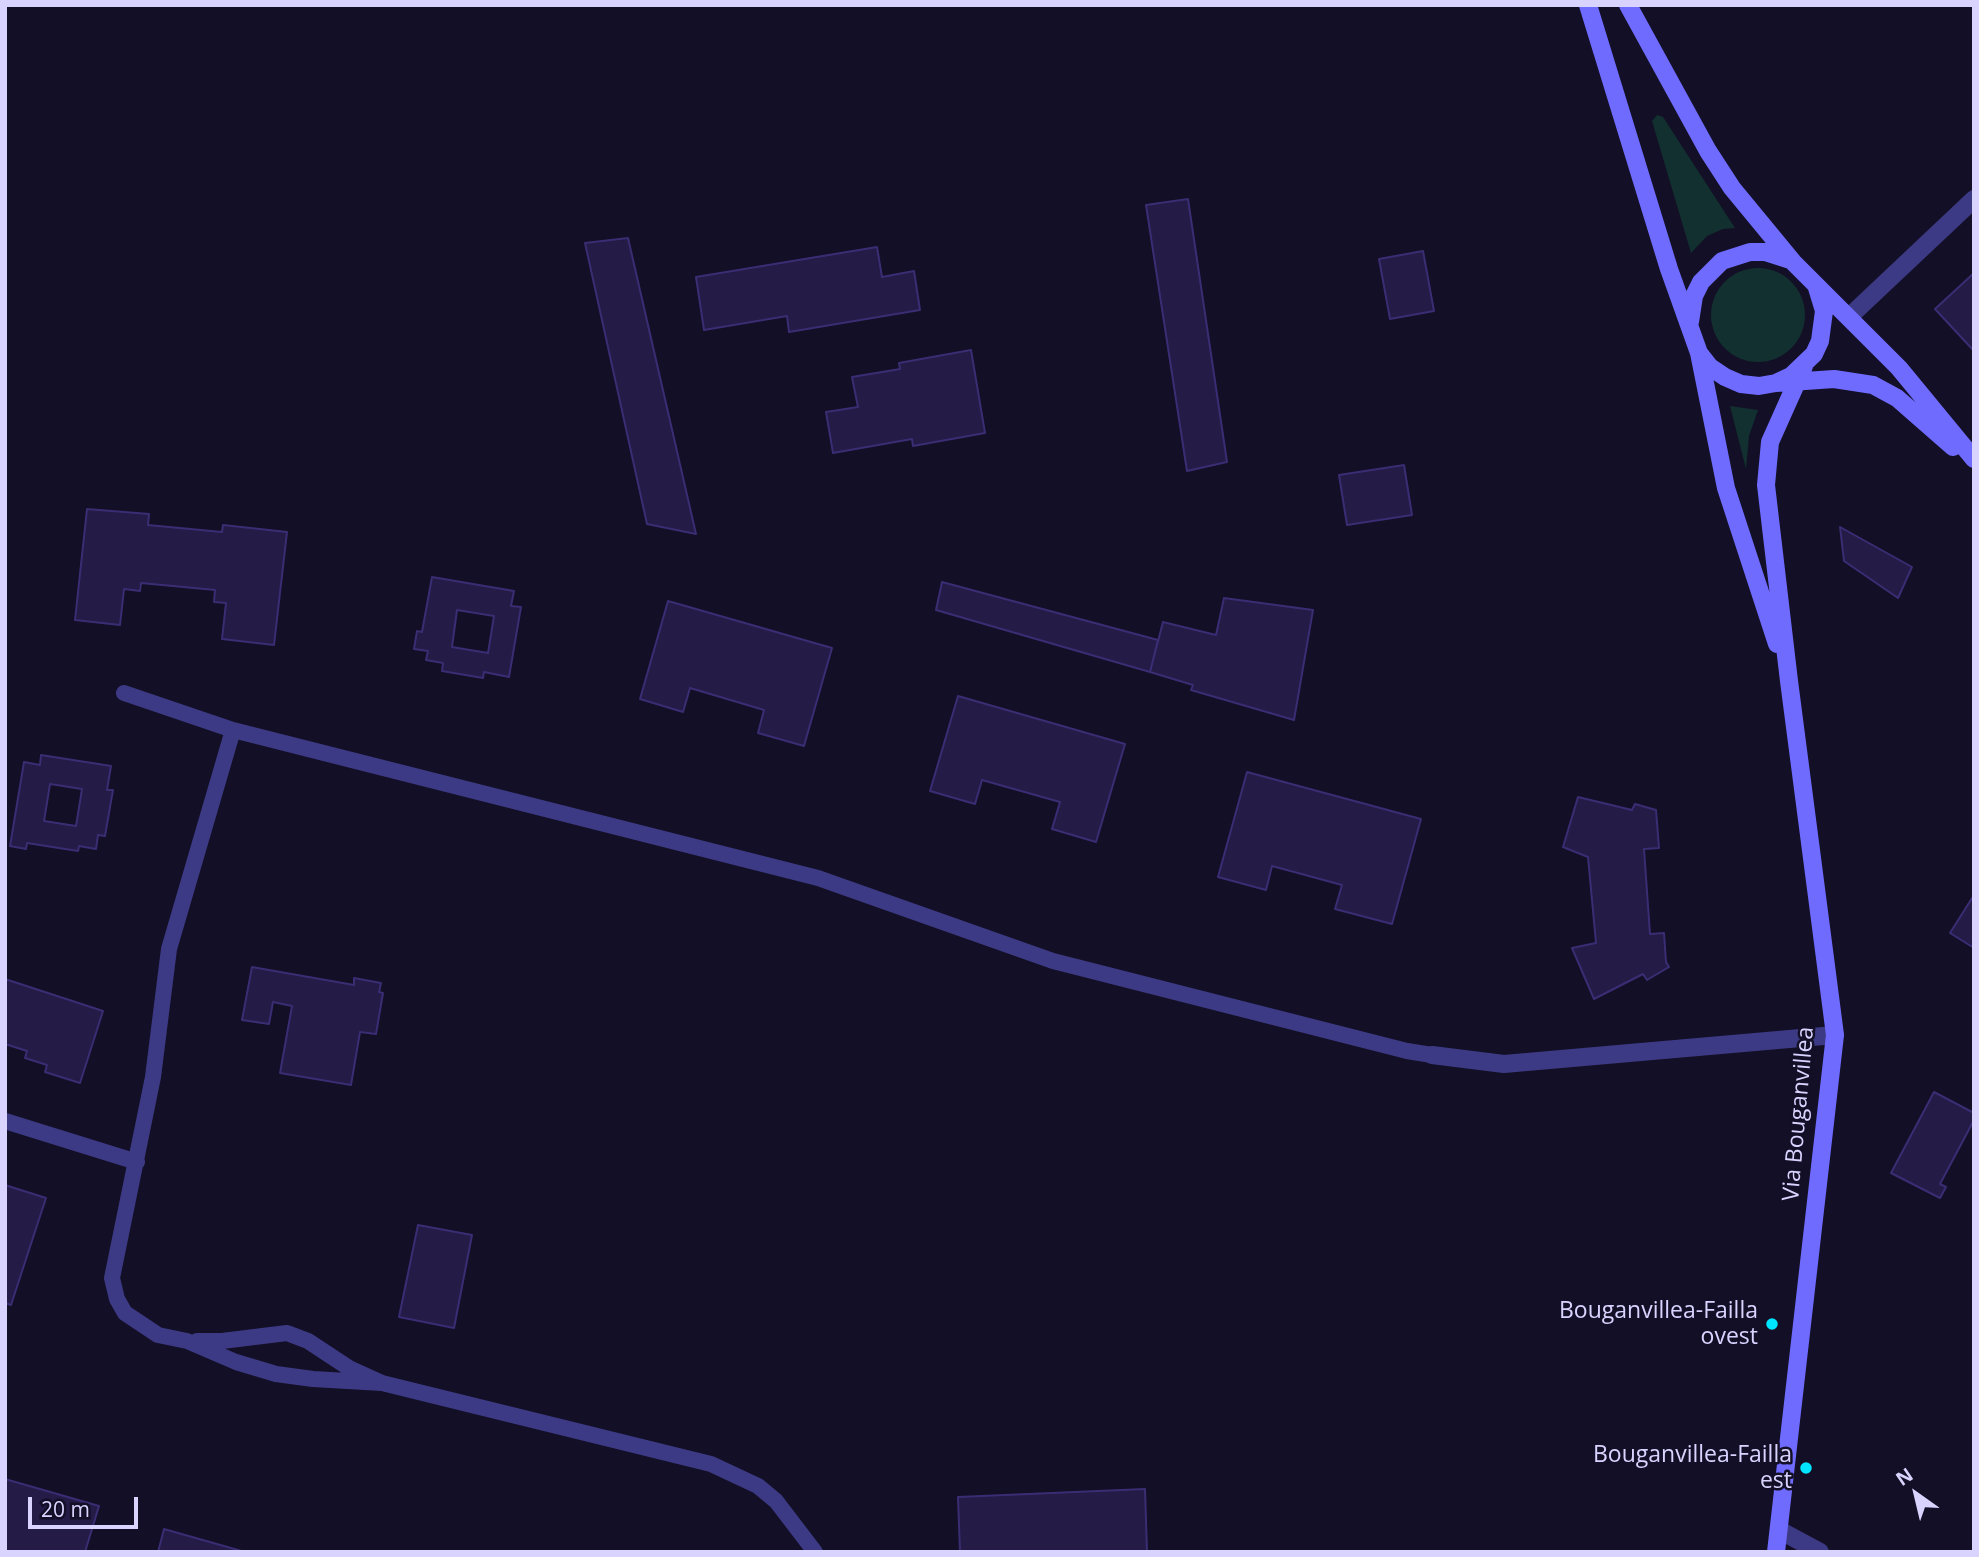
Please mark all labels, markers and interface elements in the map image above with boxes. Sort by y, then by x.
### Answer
street label: Via Bouganvillea [1778,1026,1820,1202]
place label: Bouganvillea-Failla ovest [1559,1297,1758,1351]
marker: Bouganvillea-Failla ovest [1764,1316,1780,1332]
place label: Bouganvillea-Failla est [1593,1441,1792,1495]
north arrow [1881,1459,1951,1529]
marker: Bouganvillea-Failla est [1798,1460,1814,1476]
text: N [1891,1461,1918,1492]
scale bar [32,1484,142,1528]
text: 20 m [41,1495,90,1523]

